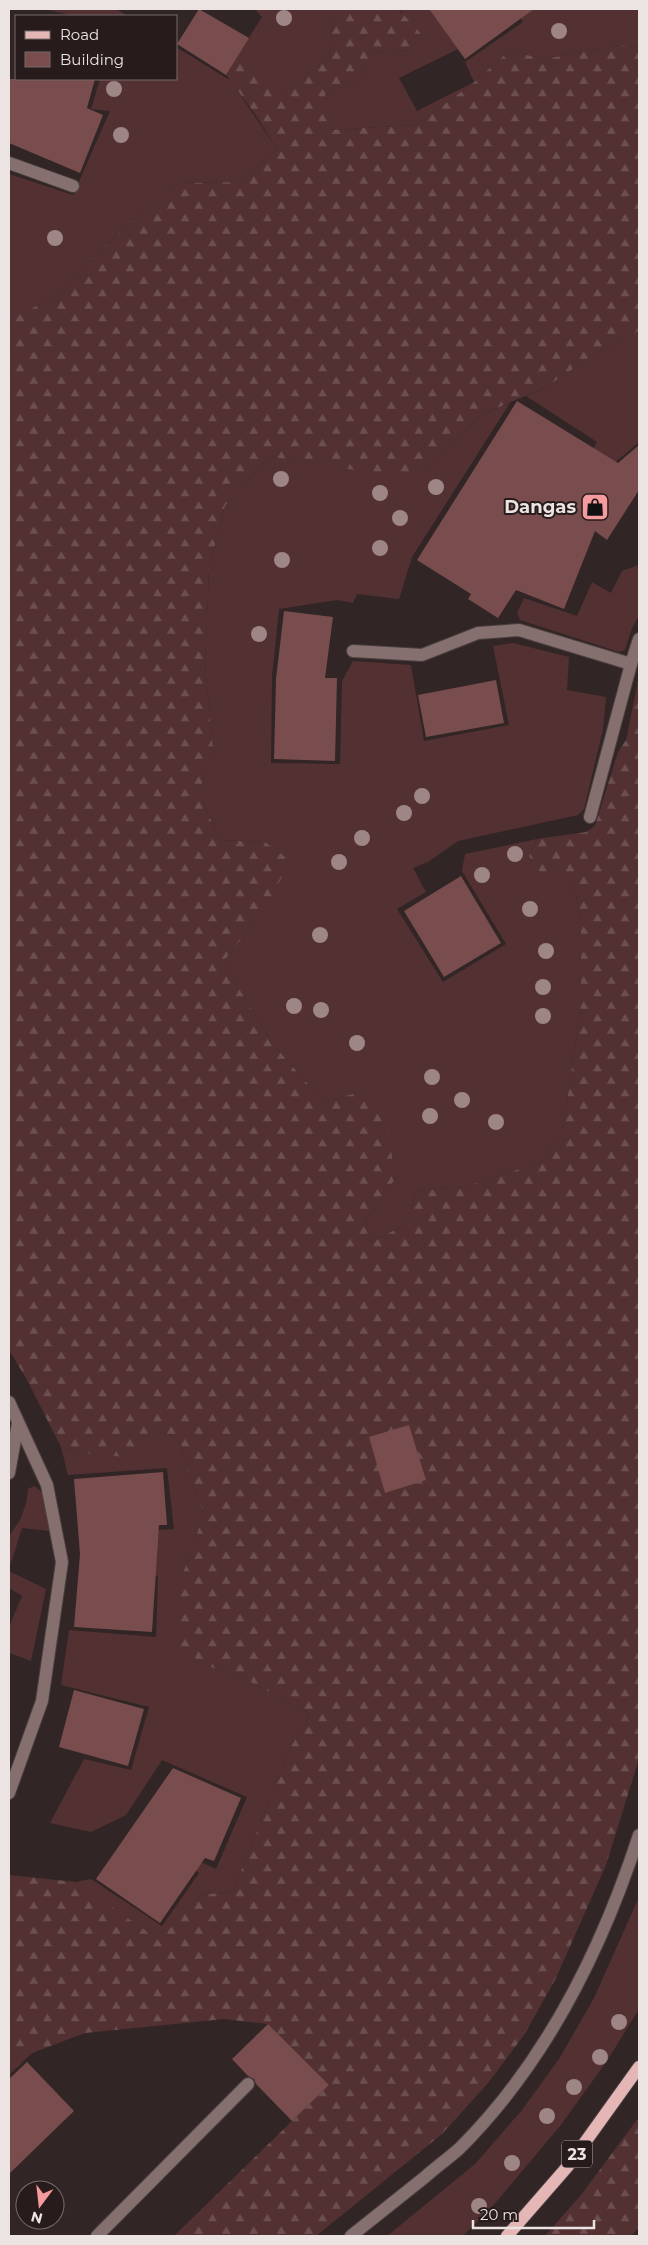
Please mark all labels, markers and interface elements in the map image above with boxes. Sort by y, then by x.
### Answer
legend [15,15,178,80]
text: Road [60,25,99,44]
text: Building [60,50,124,69]
shop icon: Dangas [580,492,610,522]
place label: Dangas [504,496,576,518]
road number: 23 [562,2140,592,2168]
north arrow [15,2180,65,2230]
scale bar [473,2198,594,2230]
text: 20 m [480,2205,518,2224]
text: N [29,2207,44,2228]

